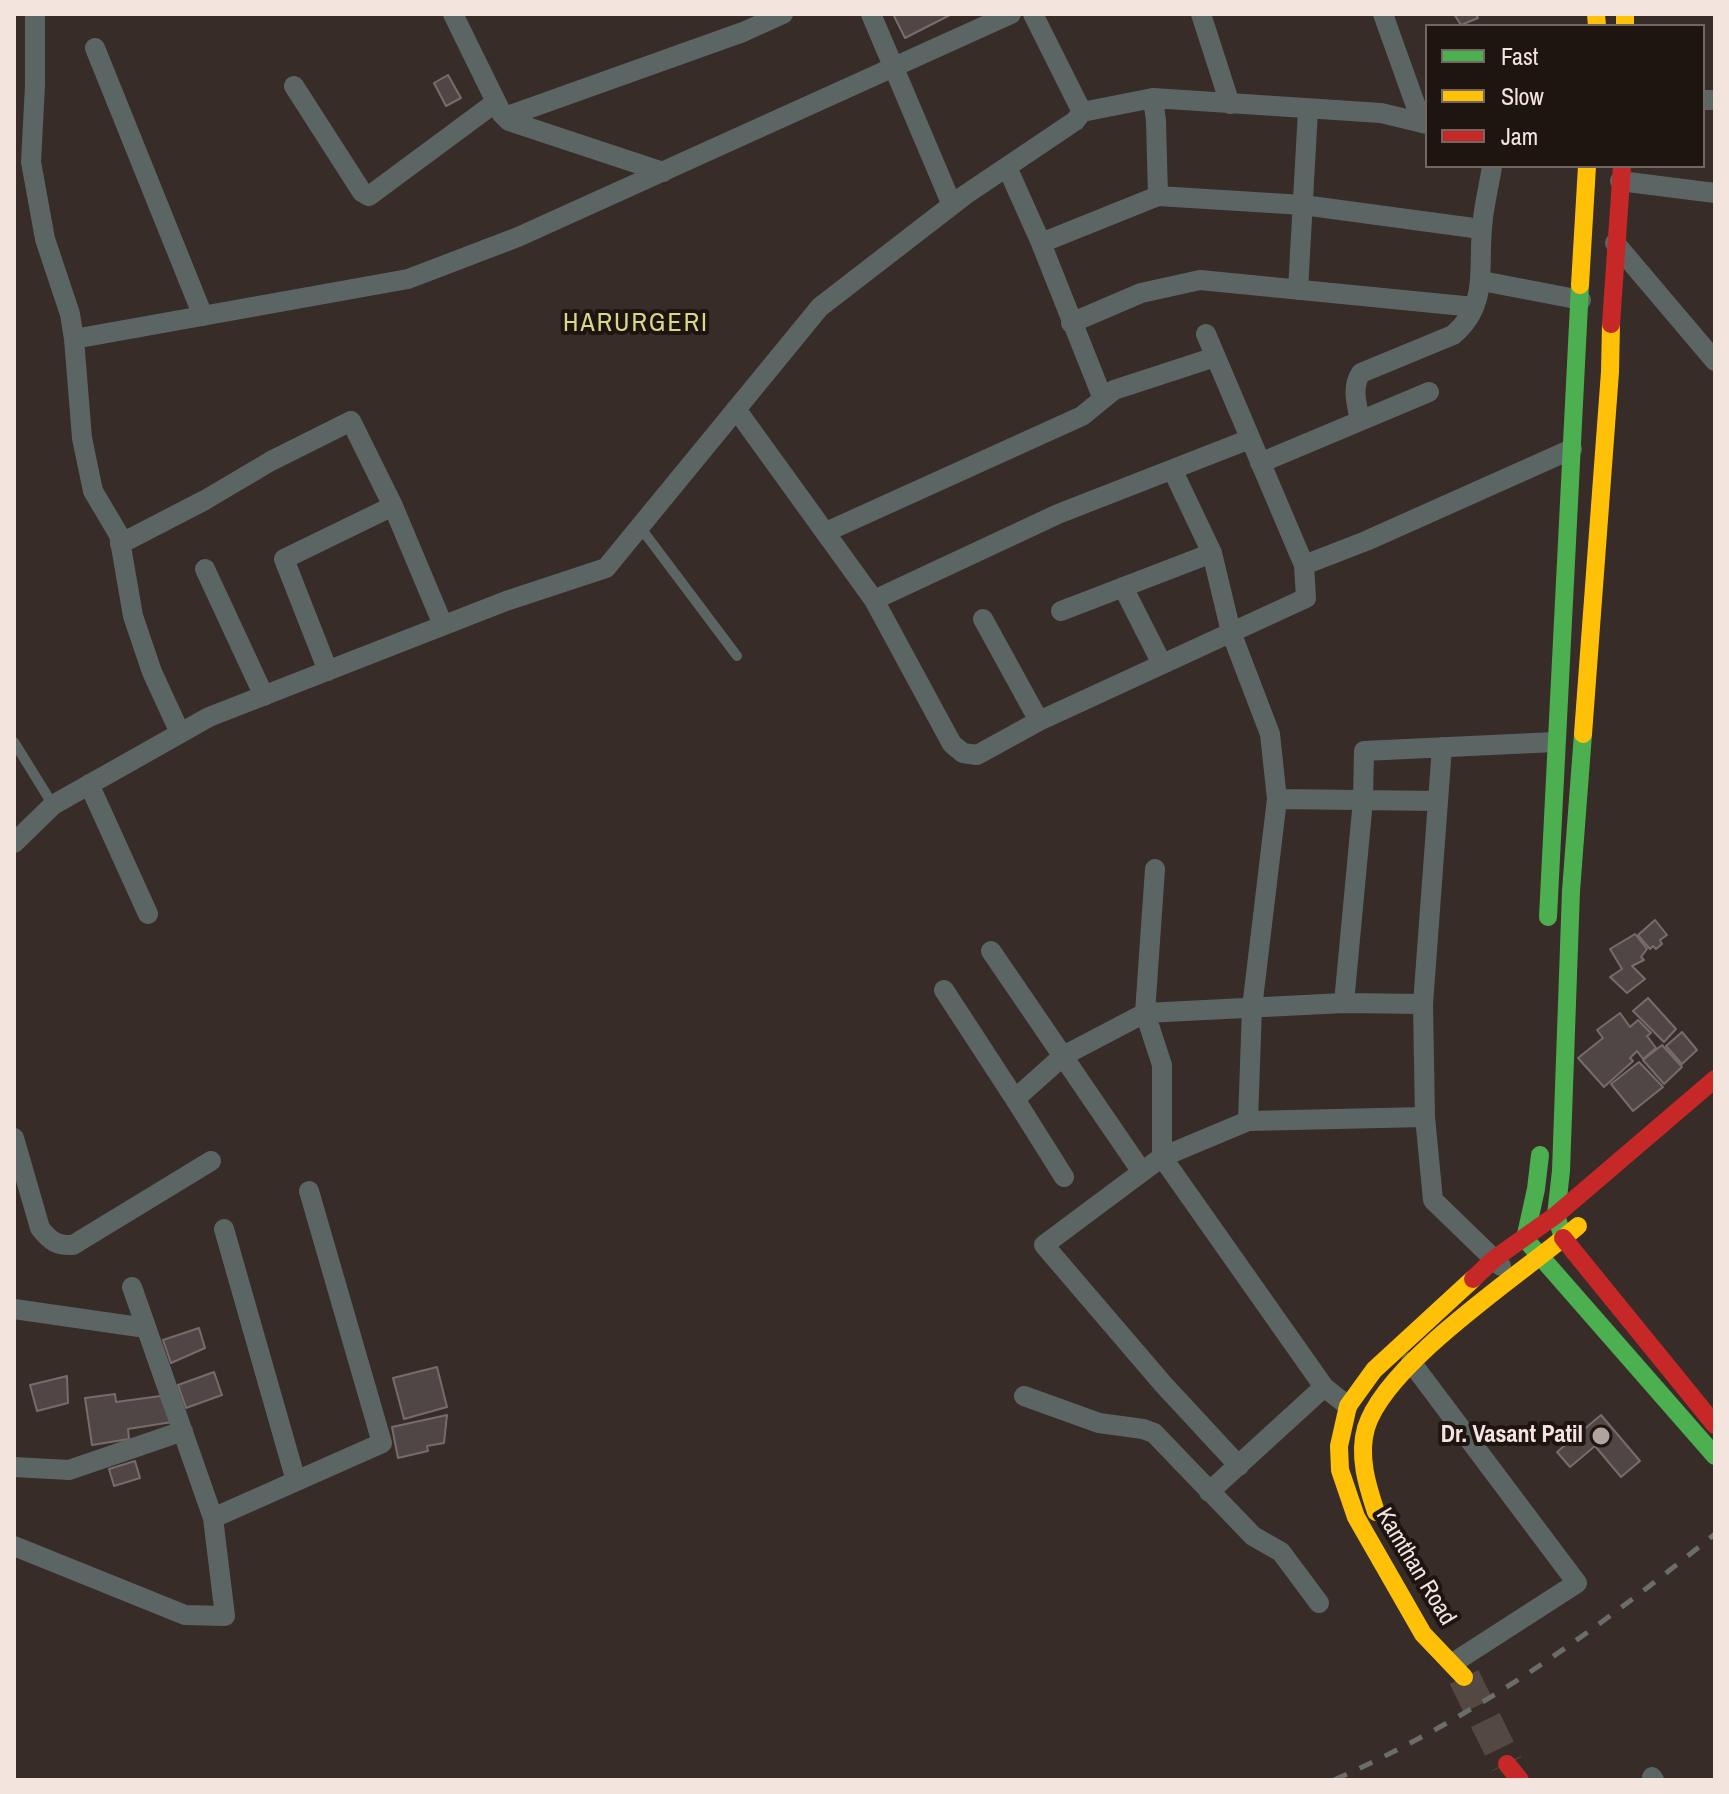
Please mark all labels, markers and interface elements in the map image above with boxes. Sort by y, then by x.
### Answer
legend [1425,24,1705,168]
text: Fast [1501,40,1538,72]
text: Slow [1501,80,1544,112]
text: Jam [1501,120,1538,152]
district label: HARURGERI [563,308,709,340]
place label: Dr. Vasant Patil [1441,1422,1583,1450]
marker: Dr. Vasant Patil [1590,1425,1612,1447]
street label: Kamthan Road [1369,1503,1461,1631]

